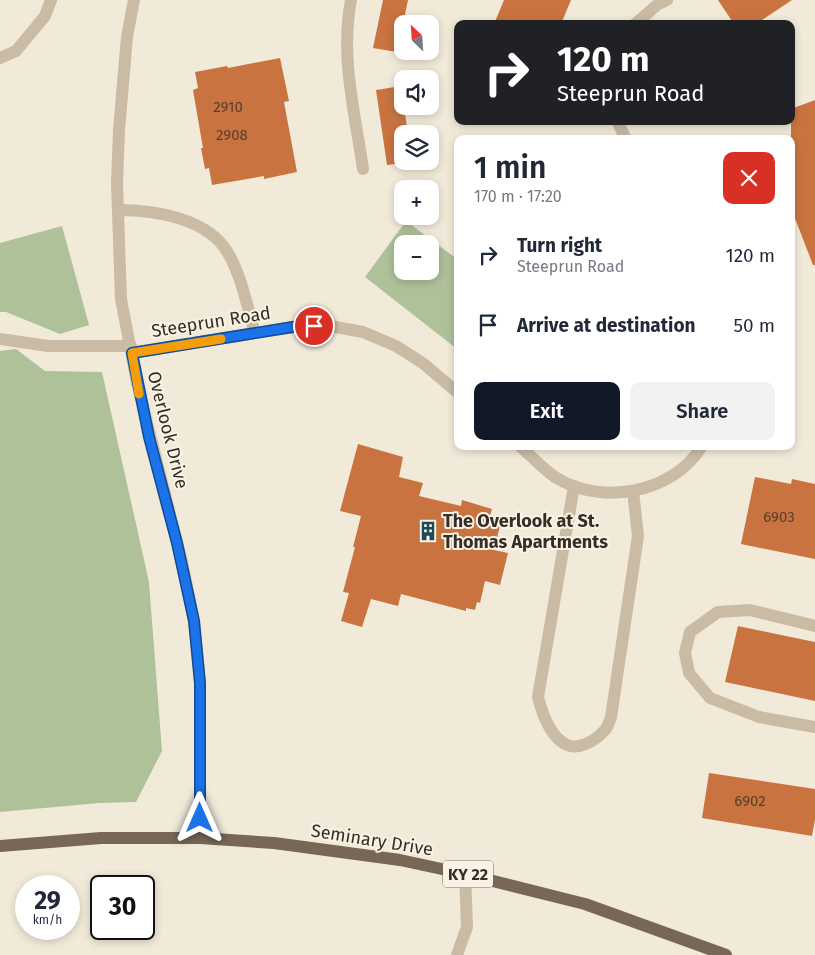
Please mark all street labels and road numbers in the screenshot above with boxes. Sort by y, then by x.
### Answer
street label: Steeprun Road [150,302,272,342]
street label: Overlook Drive [143,369,193,491]
street label: Seminary Drive [309,819,435,861]
road number: KY 22 [443,861,493,888]

